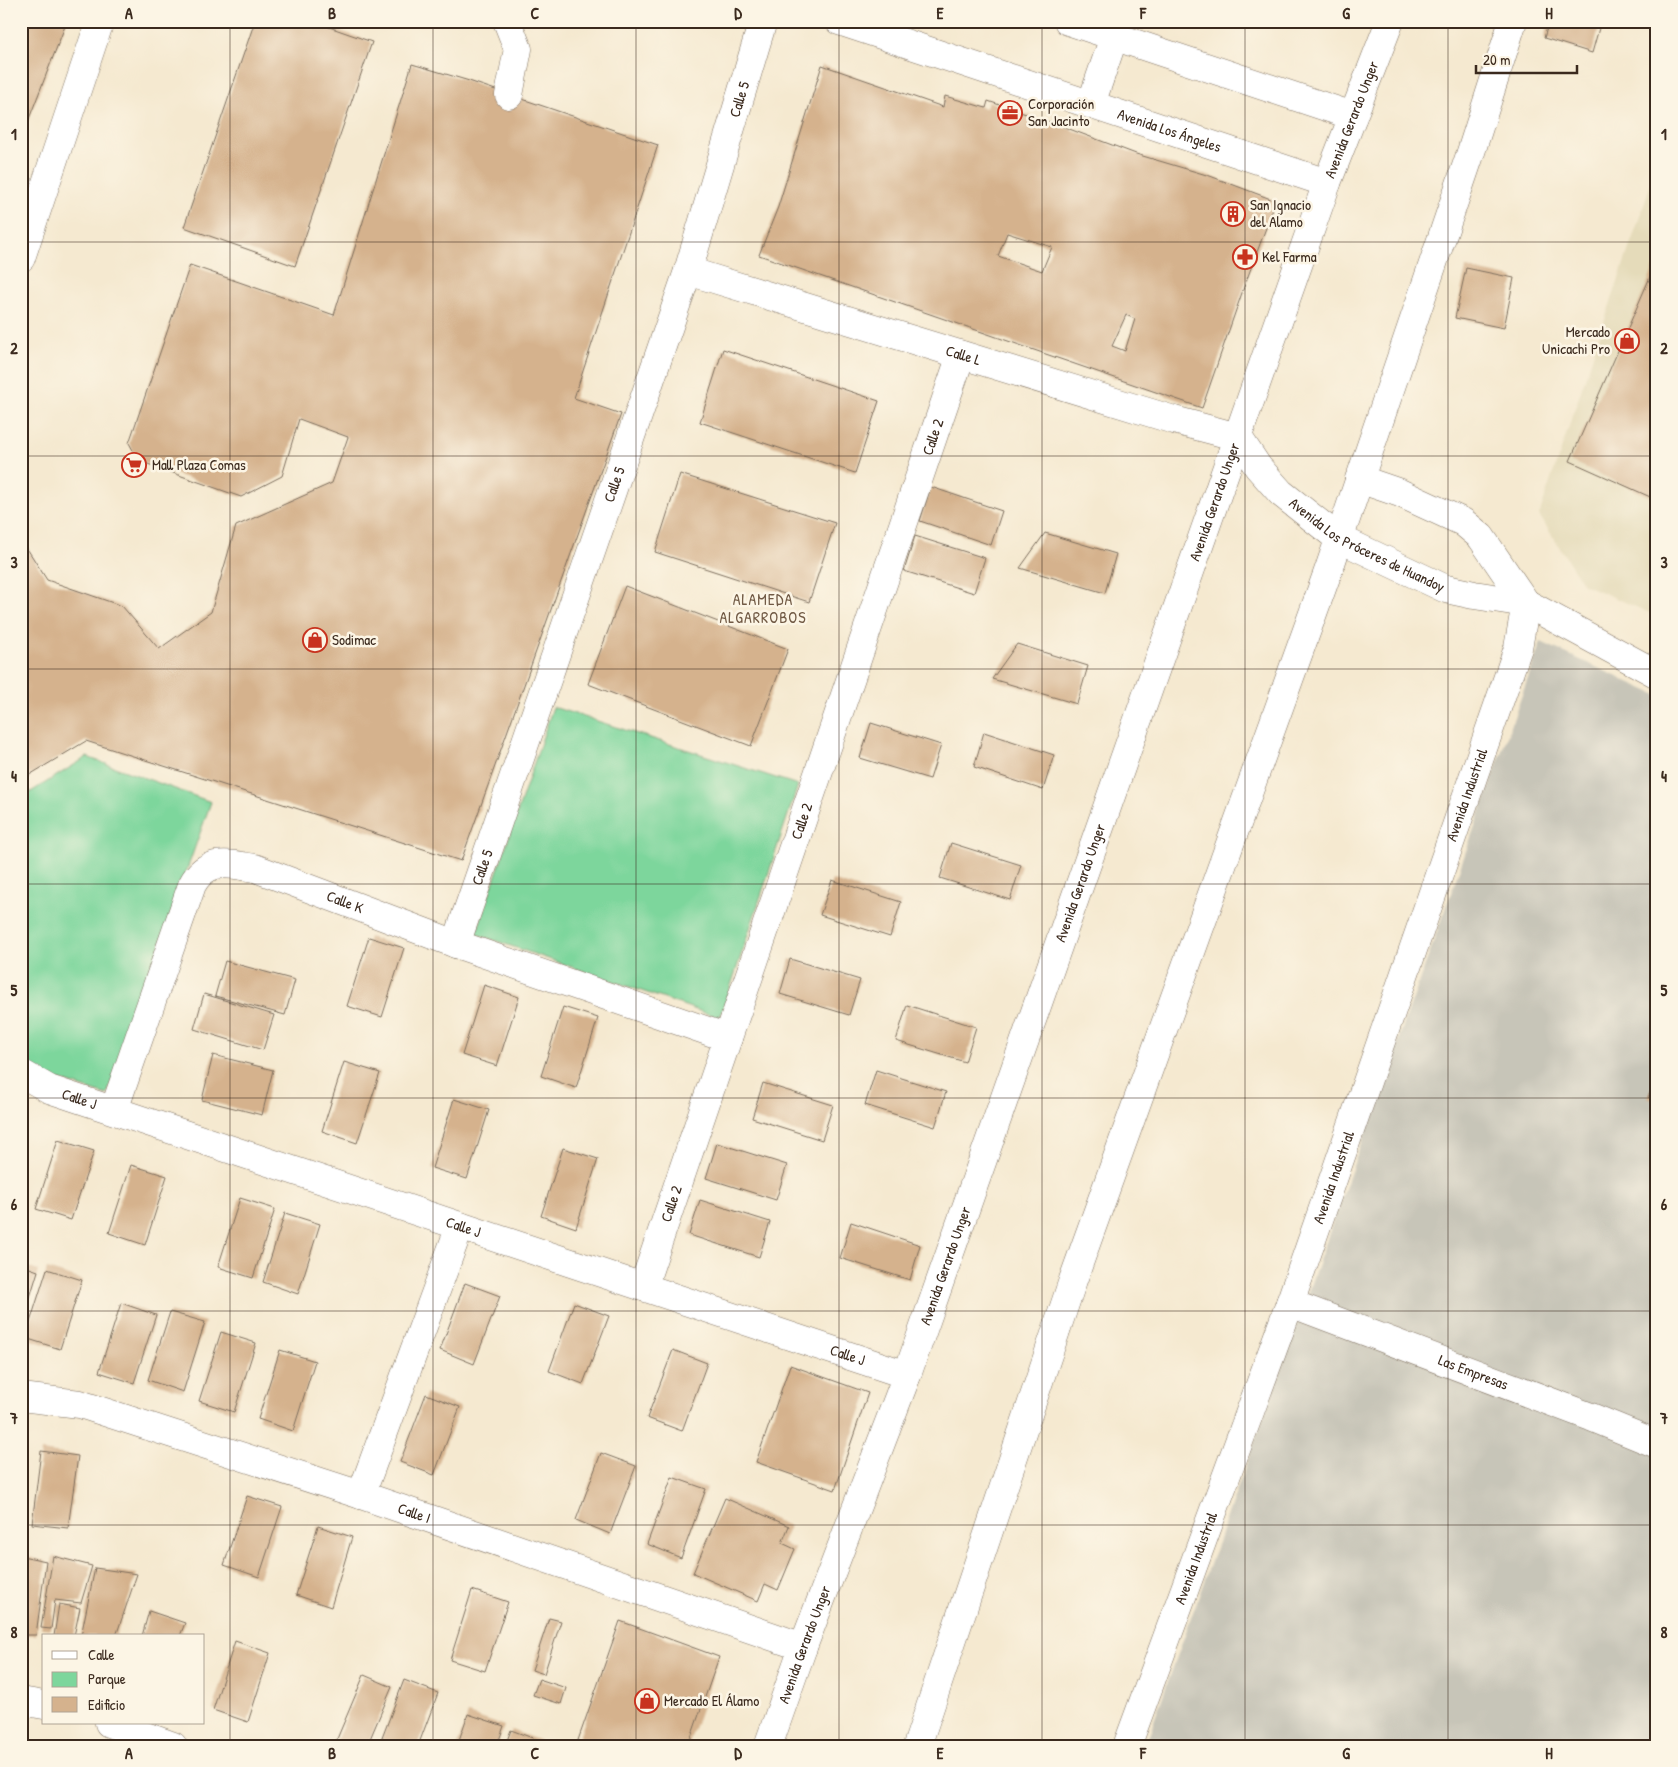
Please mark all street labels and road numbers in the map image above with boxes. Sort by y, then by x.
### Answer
street label: Avenida Gerardo Unger [1319,58,1384,181]
street label: Calle 5 [724,78,754,120]
street label: Avenida Los Ángeles [1115,103,1224,157]
street label: Calle L [943,340,984,370]
street label: Calle 2 [917,416,948,458]
street label: Avenida Gerardo Unger [1184,439,1245,564]
street label: Calle 5 [598,463,630,505]
street label: Avenida Los Próceres de Huandoy [1285,492,1448,597]
street label: Avenida Industrial [1441,746,1492,844]
street label: Calle 2 [785,800,817,842]
street label: Avenida Gerardo Unger [1049,820,1111,945]
street label: Calle 5 [466,846,498,888]
street label: Calle K [324,885,367,918]
street label: Calle J [59,1083,100,1114]
street label: Avenida Industrial [1307,1128,1359,1226]
street label: Calle 2 [655,1183,687,1224]
street label: Avenida Gerardo Unger [914,1203,976,1328]
street label: Calle J [443,1211,484,1242]
street label: Calle J [828,1339,868,1370]
street label: Las Empresas [1436,1349,1512,1395]
street label: Calle I [395,1497,434,1528]
street label: Avenida Industrial [1169,1509,1222,1607]
street label: Avenida Gerardo Unger [773,1582,836,1706]

